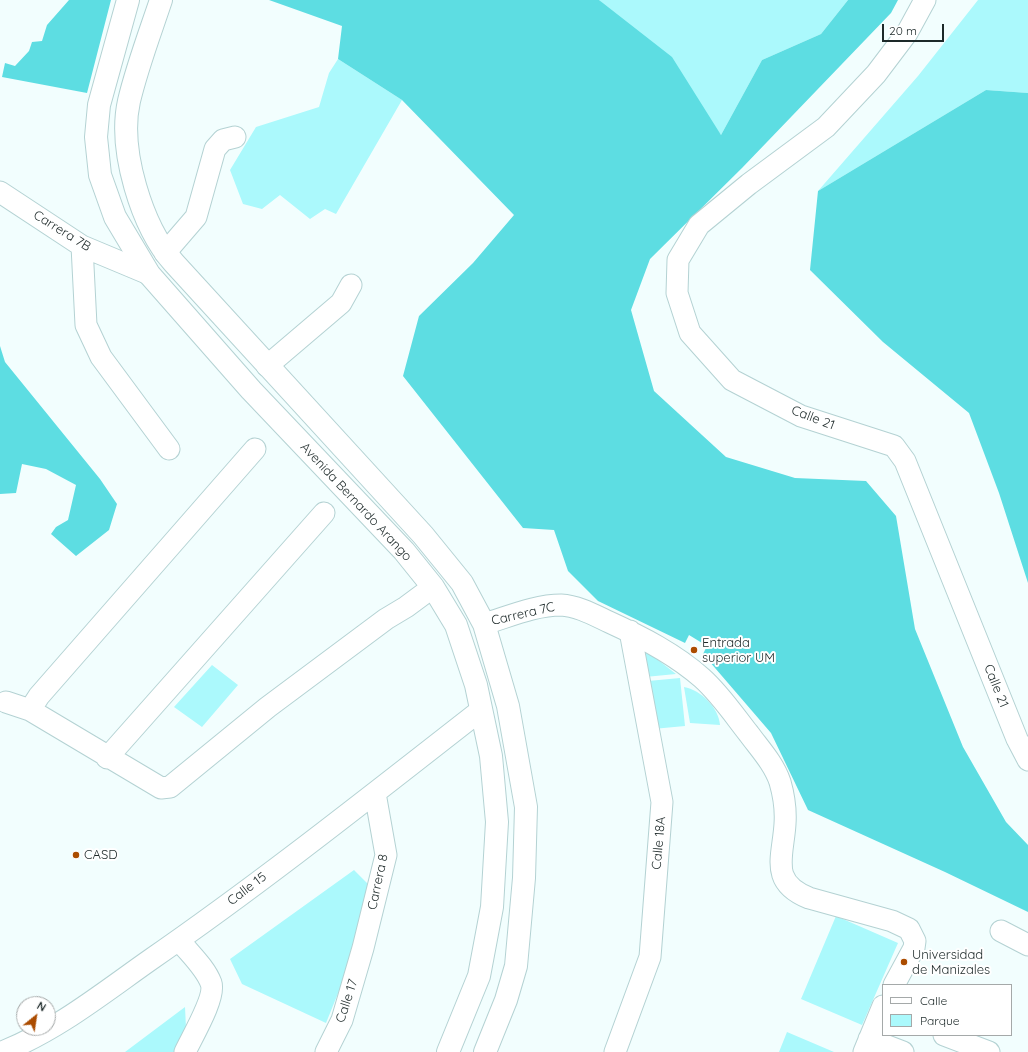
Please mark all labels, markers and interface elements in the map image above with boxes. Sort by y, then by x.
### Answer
scale bar [884,16,946,42]
text: 20 m [889,23,917,38]
street label: Carrera 7B [30,207,94,255]
street label: Calle 21 [789,403,837,433]
street label: Avenida Bernardo Arango [297,440,415,564]
street label: Carrera 7C [490,599,556,629]
place label: Entrada superior UM [702,635,775,666]
marker: Entrada superior UM [689,645,699,655]
street label: Calle 21 [980,662,1012,710]
street label: Calle 18A [649,816,669,870]
place label: CASD [84,847,118,863]
marker: CASD [71,850,81,860]
street label: Carrera 8 [364,853,392,911]
street label: Calle 15 [224,869,270,909]
place label: Universidad de Manizales [912,947,990,978]
marker: Universidad de Manizales [899,957,909,967]
street label: Calle 17 [333,977,361,1025]
legend [882,984,1012,1036]
text: Calle [920,993,947,1008]
north arrow [16,996,56,1036]
text: N [34,998,49,1015]
text: Parque [920,1013,960,1028]

